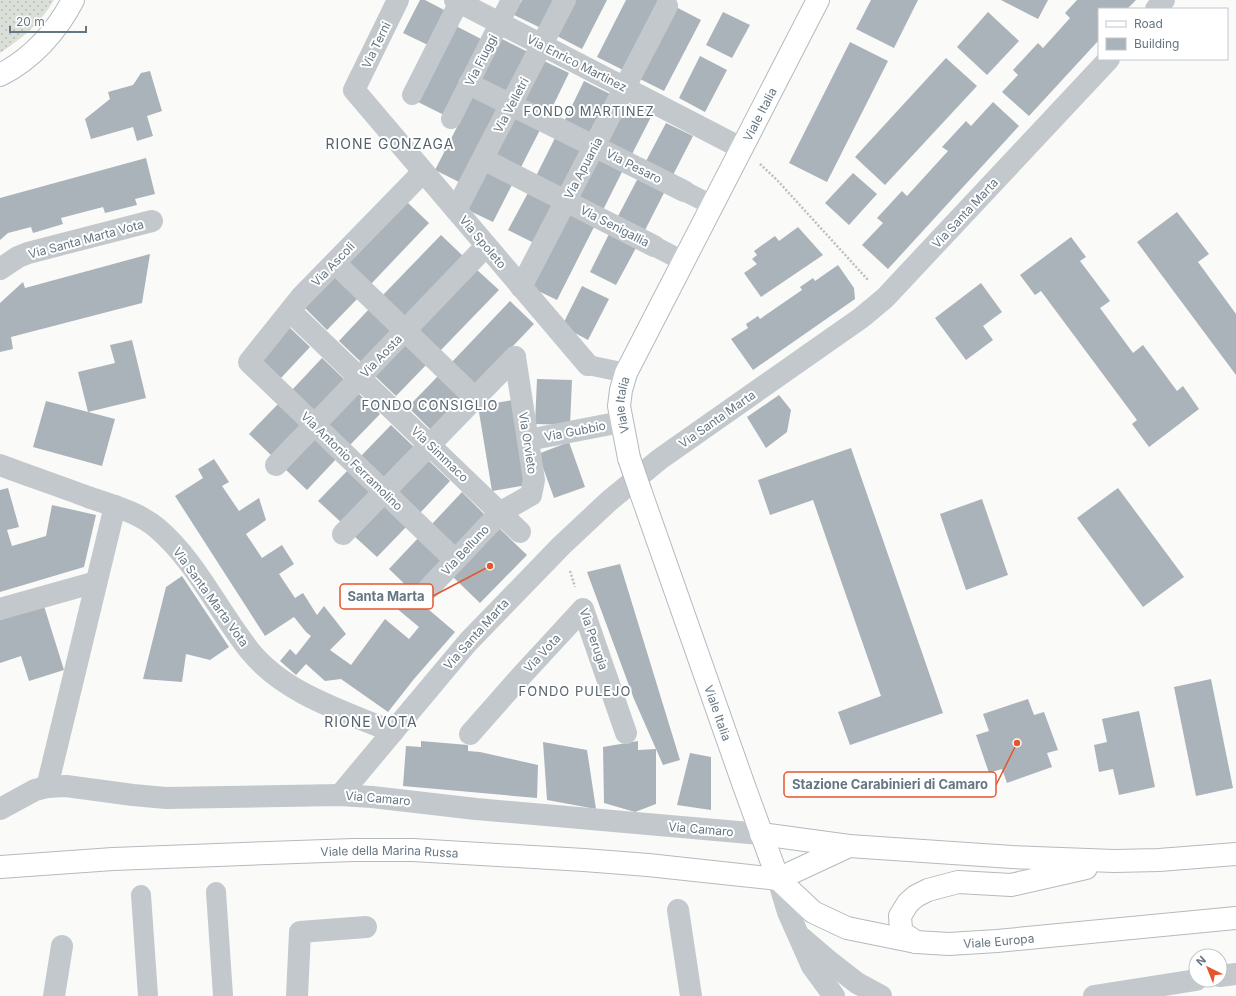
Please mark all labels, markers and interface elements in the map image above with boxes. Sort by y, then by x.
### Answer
scale bar [10,8,86,34]
legend [1098,8,1228,60]
text: 20 m [16,14,45,29]
text: Road [1134,16,1163,31]
street label: Via Terni [358,19,394,71]
street label: Via Enrico Martinez [524,31,630,95]
street label: Via Fiuggi [462,32,500,88]
text: Building [1134,36,1179,51]
street label: Via Velletri [490,75,532,135]
street label: Viale Italia [739,85,779,143]
district label: FONDO MARTINEZ [523,103,655,119]
district label: RIONE GONZAGA [326,135,454,152]
street label: Via Apuania [561,135,605,201]
street label: Via Pesaro [604,146,664,186]
street label: Via Santa Marta [929,175,1001,251]
street label: Via Senigallia [578,202,652,250]
street label: Via Spoleto [457,212,509,272]
street label: Via Santa Marta Vota [27,216,145,262]
street label: Via Ascoli [308,239,358,289]
street label: Via Aosta [357,331,405,381]
street label: Viale Italia [612,375,632,435]
street label: Via Santa Marta [676,387,758,451]
district label: FONDO CONSIGLIO [362,397,498,413]
street label: Via Antonio Ferramolino [298,409,406,513]
street label: Via Orvieto [516,411,540,475]
street label: Via Gubbio [543,418,607,444]
street label: Via Simmaco [408,423,472,485]
street label: Via Belluno [438,522,492,578]
street label: Via Santa Marta Vota [170,544,252,650]
callout: Santa Marta [340,584,433,609]
text: Santa Marta [347,588,425,604]
street label: Via Santa Marta [440,596,512,672]
street label: Via Perugia [576,606,612,672]
street label: Via Vota [521,631,563,675]
district label: FONDO PULEJO [519,683,631,699]
street label: Viale Italia [702,683,735,743]
district label: RIONE VOTA [324,713,418,730]
callout: Stazione Carabinieri di Camaro [784,772,996,797]
text: Stazione Carabinieri di Camaro [792,776,988,792]
street label: Via Camaro [345,788,411,808]
street label: Via Camaro [668,819,734,839]
street label: Viale della Marina Russa [320,843,459,860]
street label: Viale Europa [963,930,1035,951]
north arrow [1188,948,1228,988]
text: N [1193,953,1209,969]

